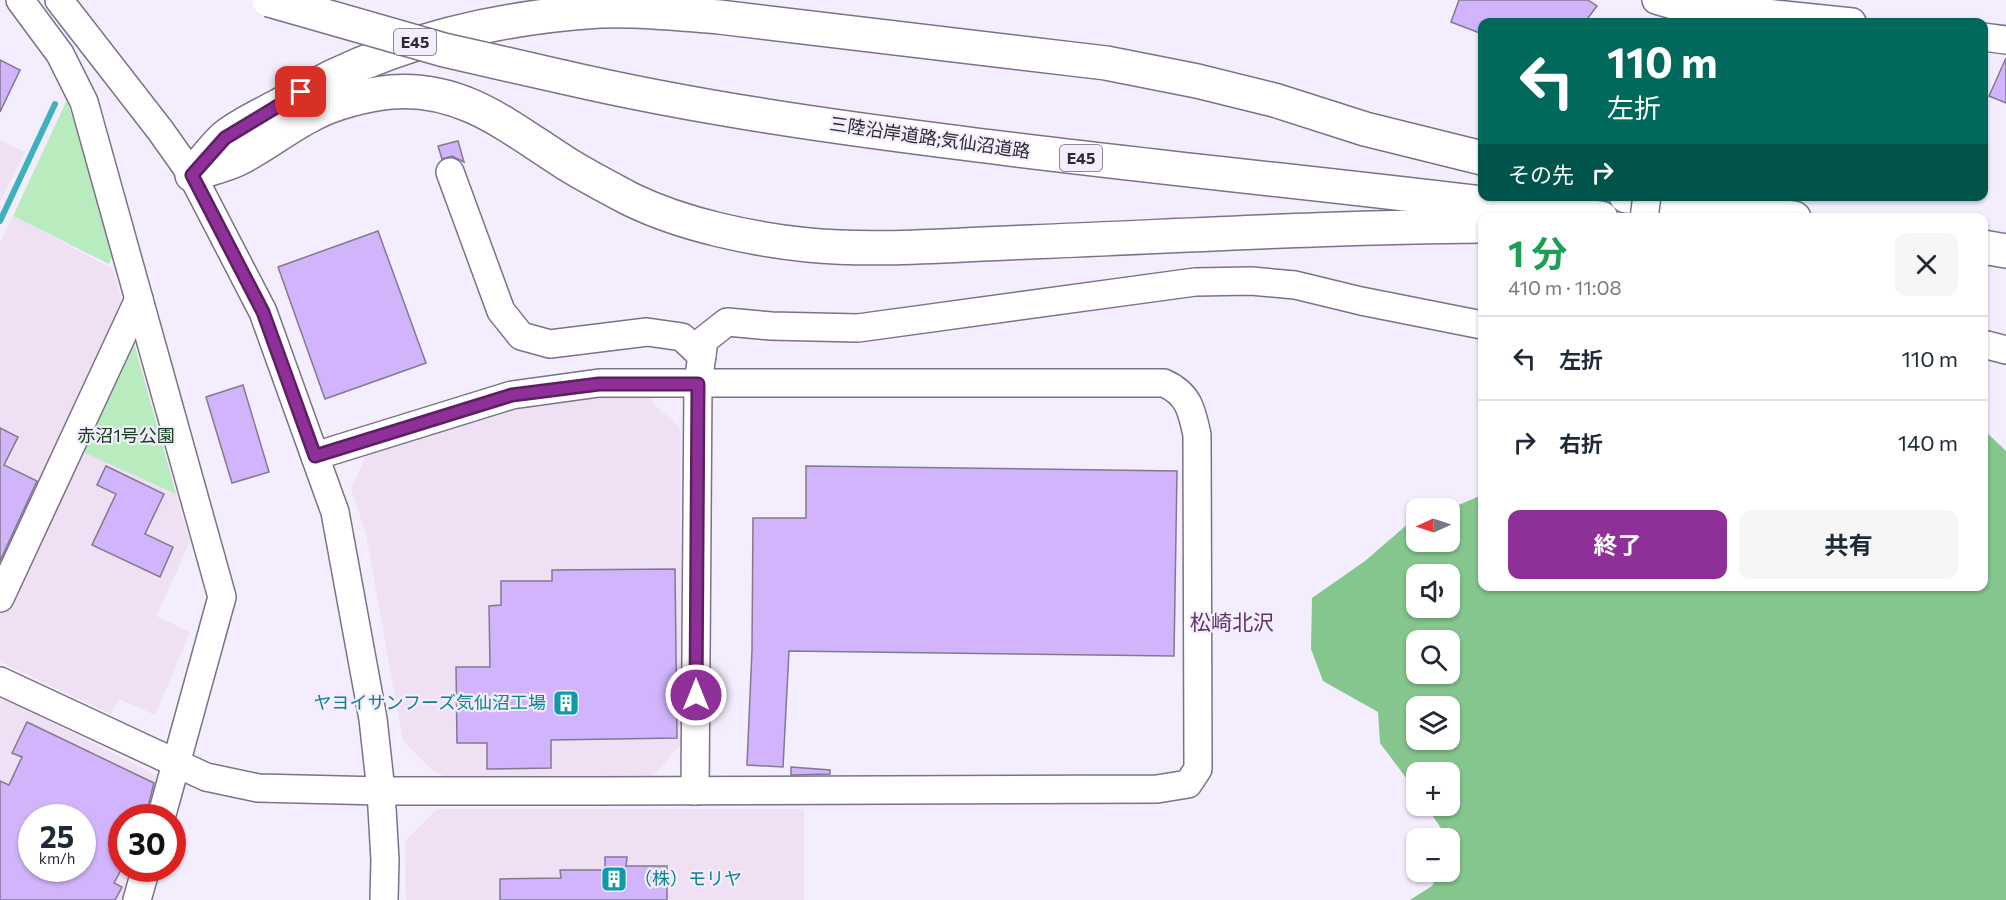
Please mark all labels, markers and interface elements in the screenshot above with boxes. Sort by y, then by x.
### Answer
road number: E45 [394,29,436,55]
text: 110 m [1607,35,1718,87]
icon: left [1508,42,1586,120]
pin [275,66,326,117]
icon: arrive [284,75,317,108]
text: 左折 [1607,91,1661,124]
street label: 三陸沿岸道路;気仙沼道路 [828,112,1032,162]
road number: E45 [1060,145,1102,171]
icon: right [1586,156,1619,189]
text: その先 [1508,161,1574,188]
text: 1 分 [1508,230,1567,274]
button: close [1895,233,1958,296]
text: 410 m · 11:08 [1508,275,1622,299]
icon: left [1508,342,1541,375]
text: 110 m [1901,345,1958,372]
text: 左折 [1559,346,1603,373]
park label: 赤沼1号公園 [77,424,175,446]
icon: right [1508,426,1541,459]
text: 140 m [1898,429,1958,456]
text: 右折 [1559,430,1603,457]
north arrow [1406,498,1460,552]
map controls [1406,498,1460,882]
button: 終了 [1508,510,1727,579]
button: 共有 [1739,510,1958,579]
button: sound [1406,564,1460,618]
district label: 松崎北沢 [1190,609,1274,634]
button: search [1406,630,1460,684]
position arrow [664,663,728,727]
building icon: ヤヨイサンフーズ気仙沼工場 [551,688,581,718]
place label: ヤヨイサンフーズ気仙沼工場 [313,691,546,713]
button: layers [1406,696,1460,750]
button: + [1406,762,1460,816]
speed limit sign: 30 [108,804,186,882]
text: 25 [40,817,74,854]
button: − [1406,828,1460,882]
text: km/h [39,849,75,867]
building icon: （株）モリヤ [599,864,629,894]
place label: （株）モリヤ [634,867,742,889]

